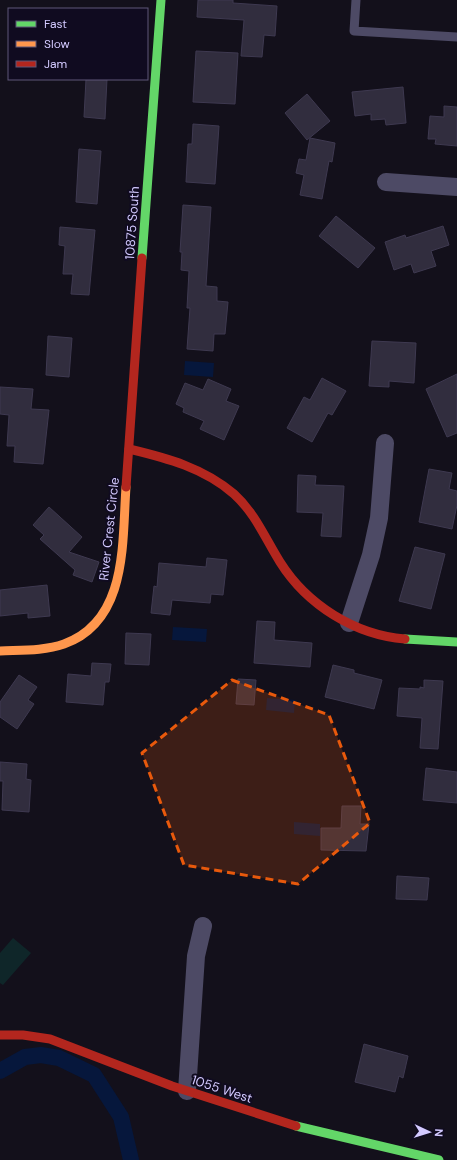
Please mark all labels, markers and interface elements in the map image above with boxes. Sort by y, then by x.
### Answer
legend [8,8,148,80]
text: Fast [44,16,67,32]
text: Slow [44,36,70,52]
text: Jam [44,56,67,72]
street label: 10875 South [121,186,143,260]
street label: River Crest Circle [95,476,123,582]
street label: 1055 West [189,1071,255,1107]
north arrow [409,1112,449,1152]
text: N [432,1128,446,1137]

